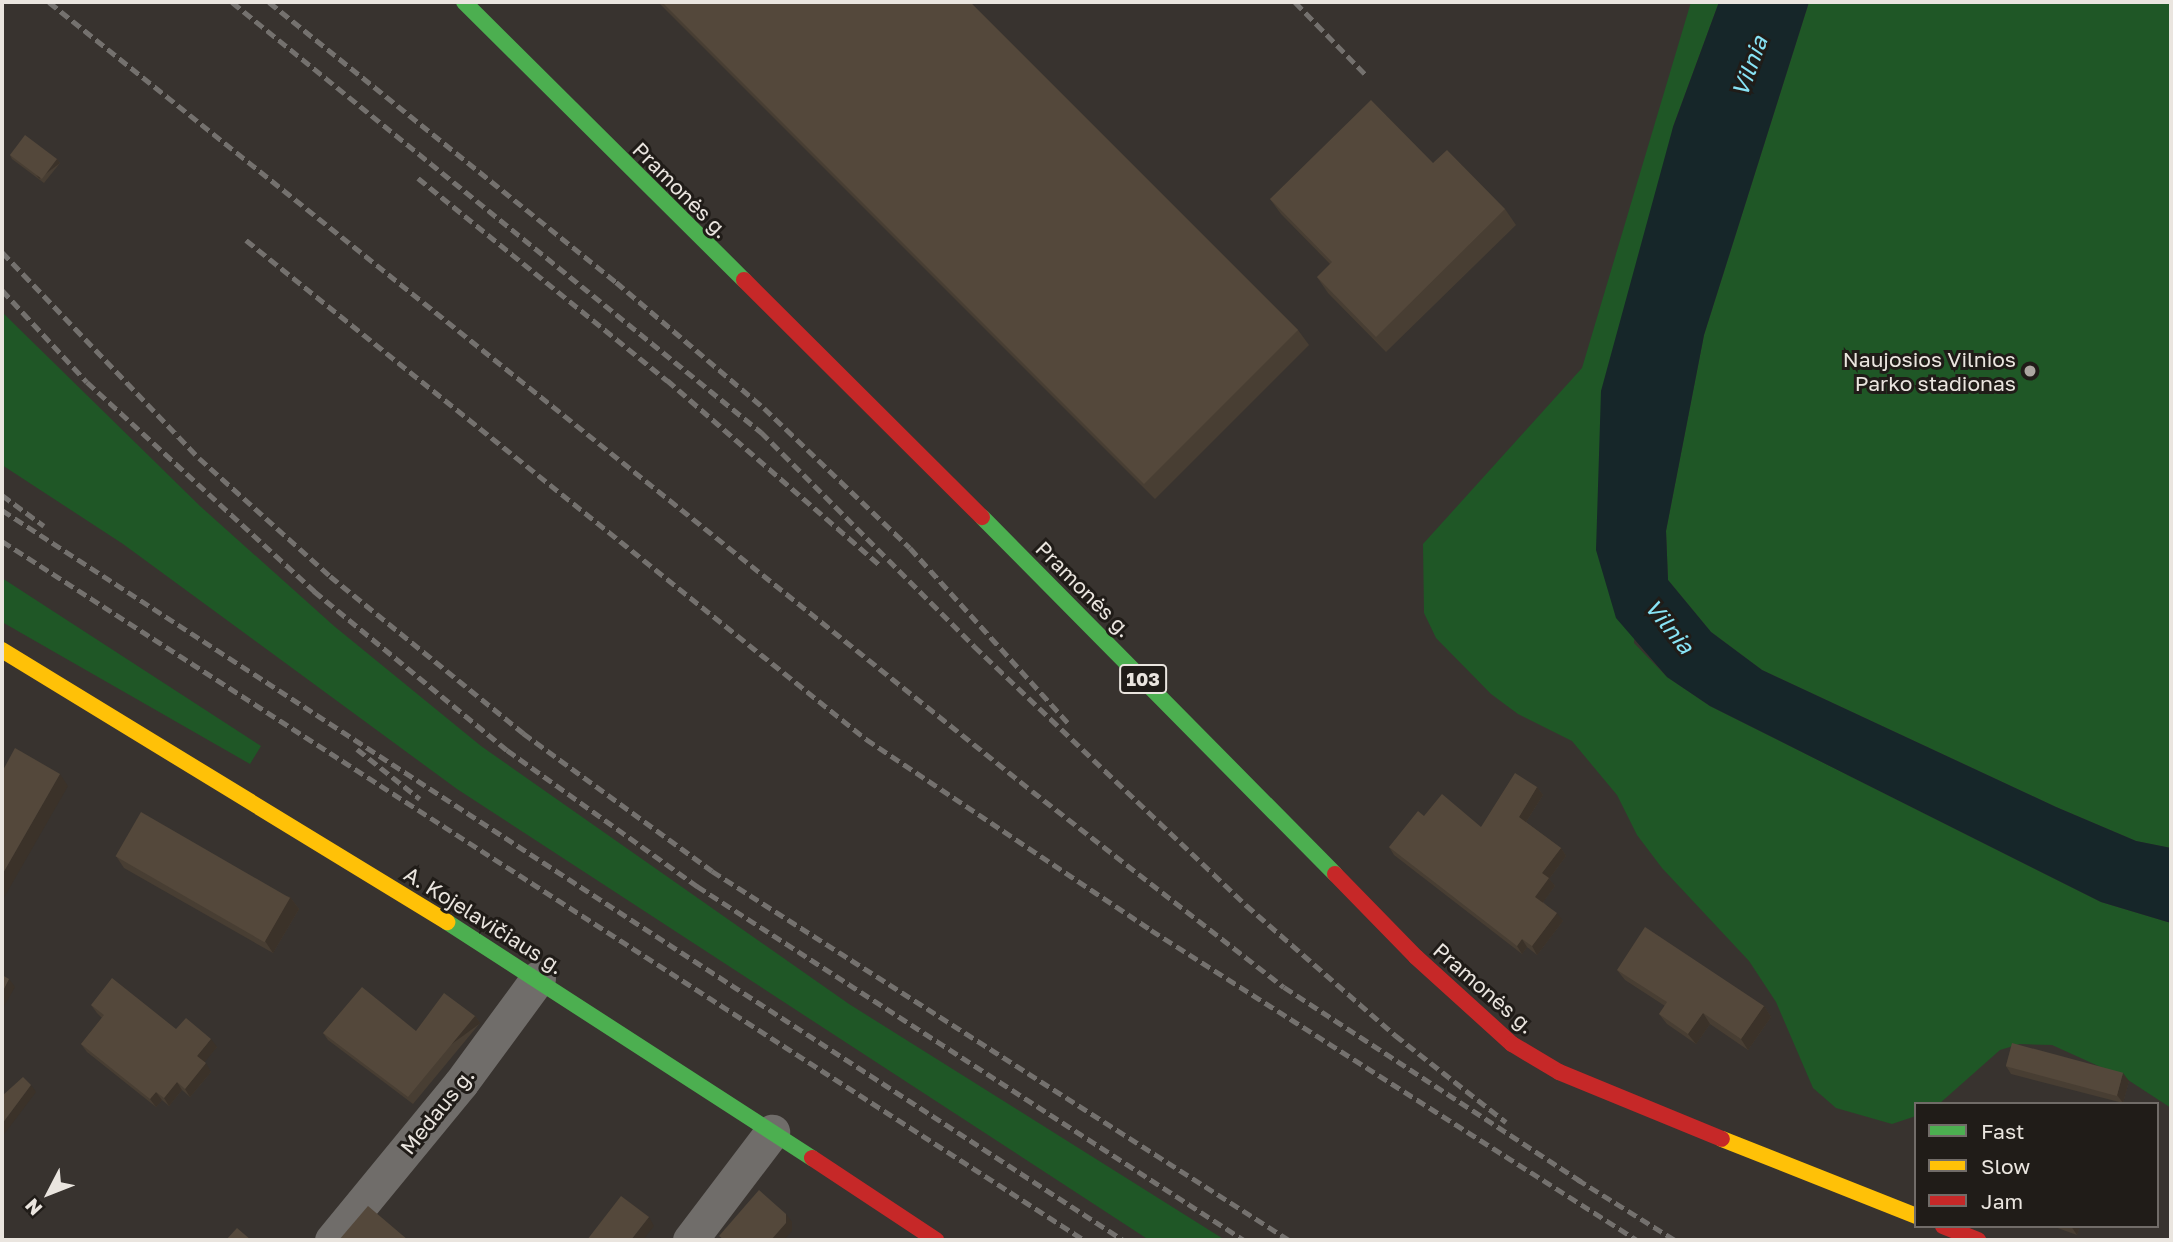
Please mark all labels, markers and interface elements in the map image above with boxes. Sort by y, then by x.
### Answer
water label: Vilnia [1725,32,1773,100]
street label: Pramonės g. [628,137,734,243]
place label: Naujosios Vilnios Parko stadionas [1843,346,2016,396]
marker: Naujosios Vilnios Parko stadionas [2022,363,2038,379]
street label: Pramonės g. [1031,536,1137,642]
water label: Vilnia [1640,593,1700,659]
road number: 103 [1118,664,1168,694]
street label: A. Kojelavičiaus g. [400,861,568,979]
street label: Pramonės g. [1428,937,1540,1039]
street label: Medaus g. [395,1063,479,1159]
legend [1914,1102,2159,1228]
text: Fast [1981,1118,2024,1144]
text: Slow [1981,1153,2030,1179]
north arrow [14,1158,84,1228]
text: Jam [1981,1188,2023,1214]
text: N [20,1194,46,1220]

